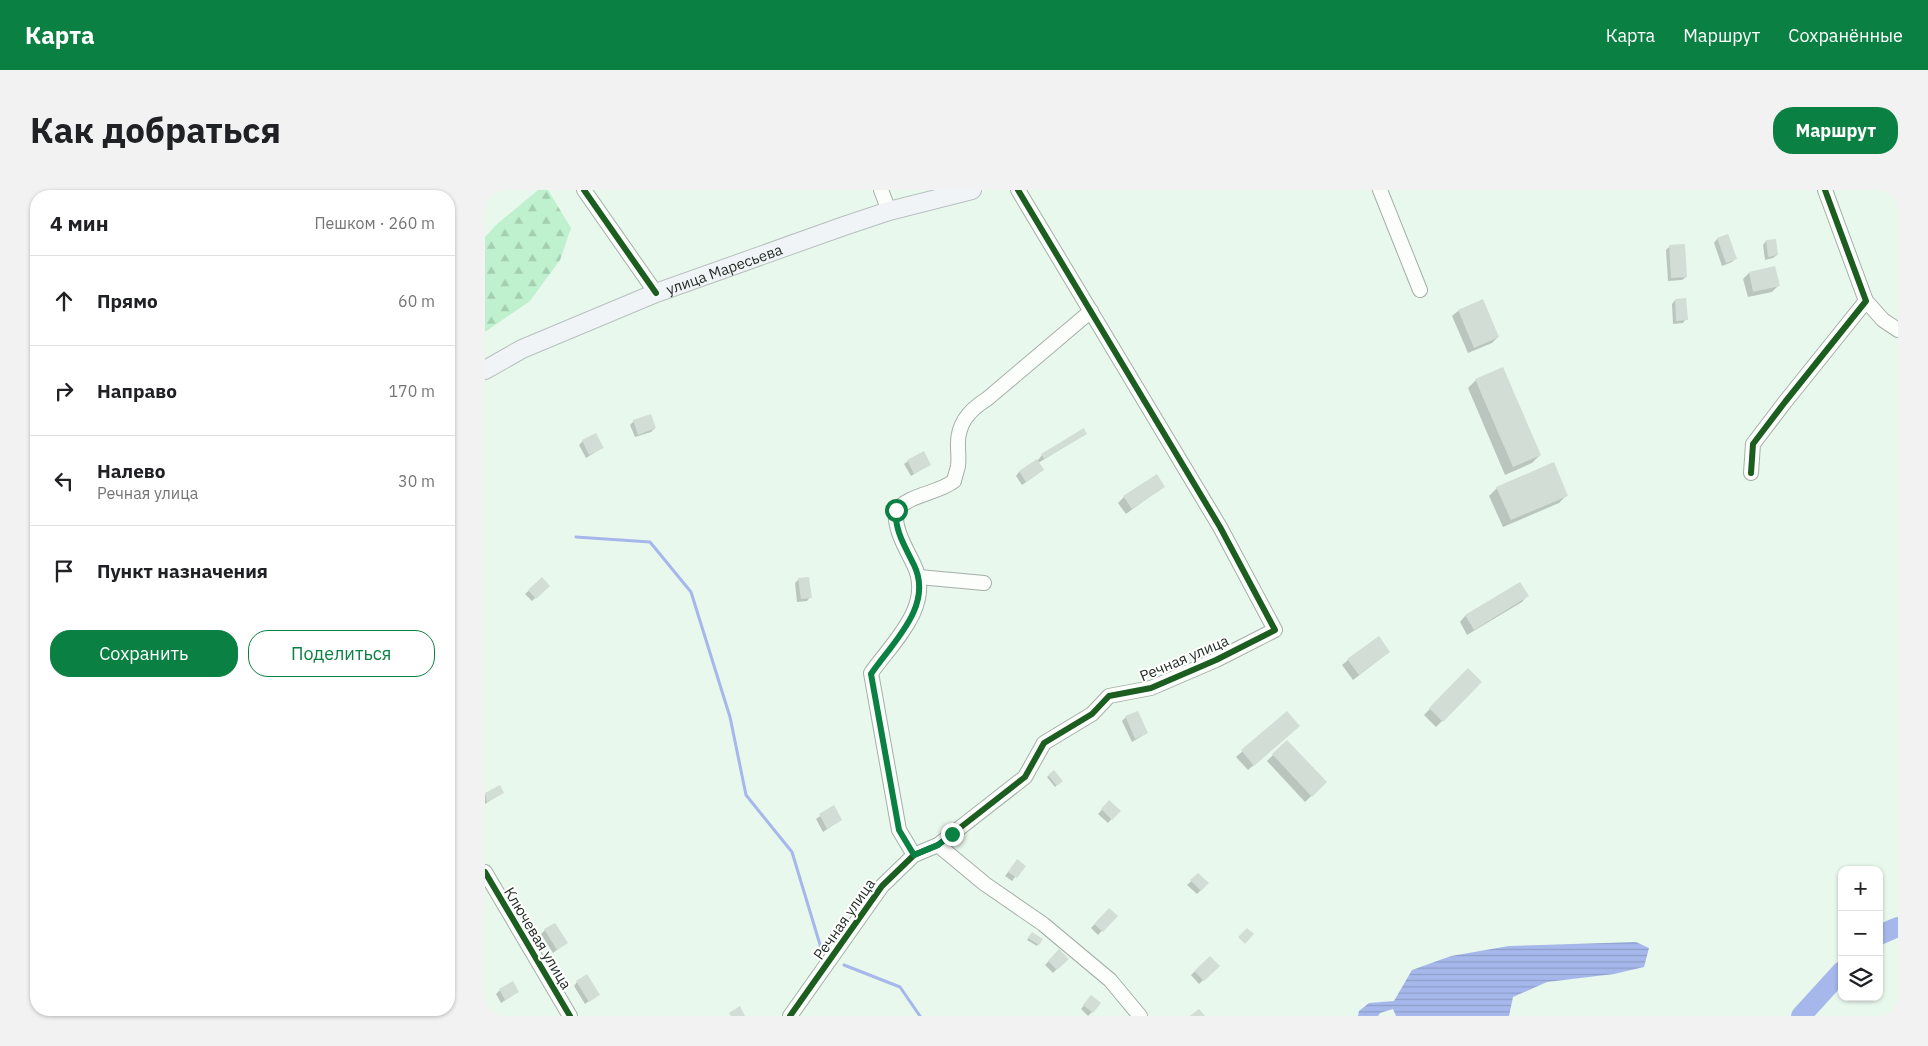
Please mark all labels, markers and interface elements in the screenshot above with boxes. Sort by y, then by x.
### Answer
text: Карта [25,19,95,51]
text: Карта [1606,24,1655,47]
text: Маршрут [1683,24,1760,47]
text: Сохранённые [1788,24,1903,47]
text: Как добраться [30,107,281,153]
button: Маршрут [1773,107,1898,154]
text: 4 мин [50,209,109,237]
text: Пешком · 260 m [314,213,435,233]
street label: улица Маресьева [663,239,785,298]
icon: ahead [50,287,78,315]
text: Прямо [97,289,158,313]
text: 60 m [398,291,435,311]
icon: right [50,377,78,405]
text: Направо [97,379,177,403]
text: 170 m [388,381,435,401]
text: Налево [97,459,166,483]
icon: left [50,467,78,495]
text: 30 m [398,471,435,491]
text: Речная улица [97,483,198,503]
route start [885,499,908,522]
icon: arrive [50,557,78,585]
text: Пункт назначения [97,559,268,583]
button: Сохранить [50,630,238,677]
button: Поделиться [248,630,435,677]
street label: Речная улица [1137,631,1231,685]
route end [941,823,964,846]
map controls [1838,866,1883,1001]
button: + [1838,866,1883,911]
street label: Речная улица [809,875,879,963]
street label: Ключевая улица [500,883,576,993]
button: − [1838,911,1883,956]
button: layers [1838,956,1883,1001]

